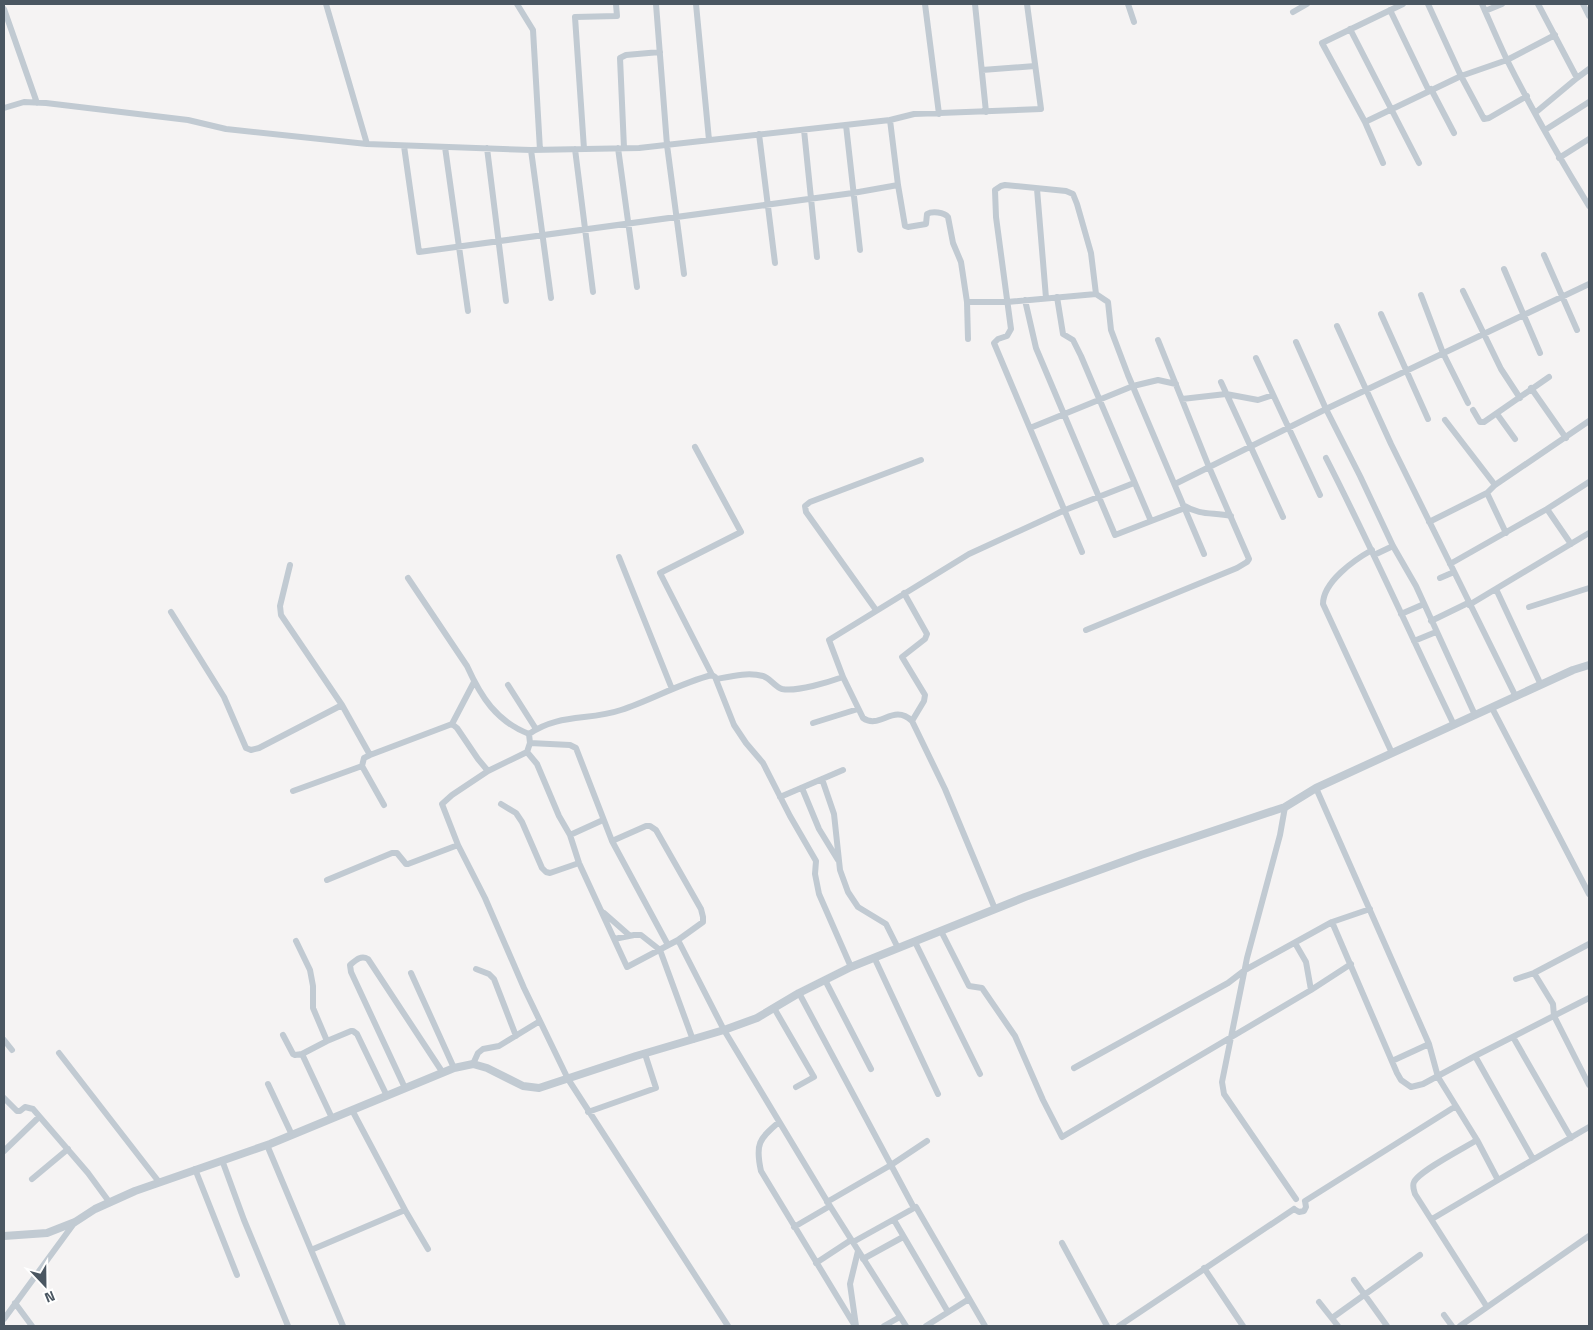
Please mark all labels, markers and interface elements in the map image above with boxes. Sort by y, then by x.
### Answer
north arrow [20,1260,70,1310]
text: N [42,1286,58,1309]

